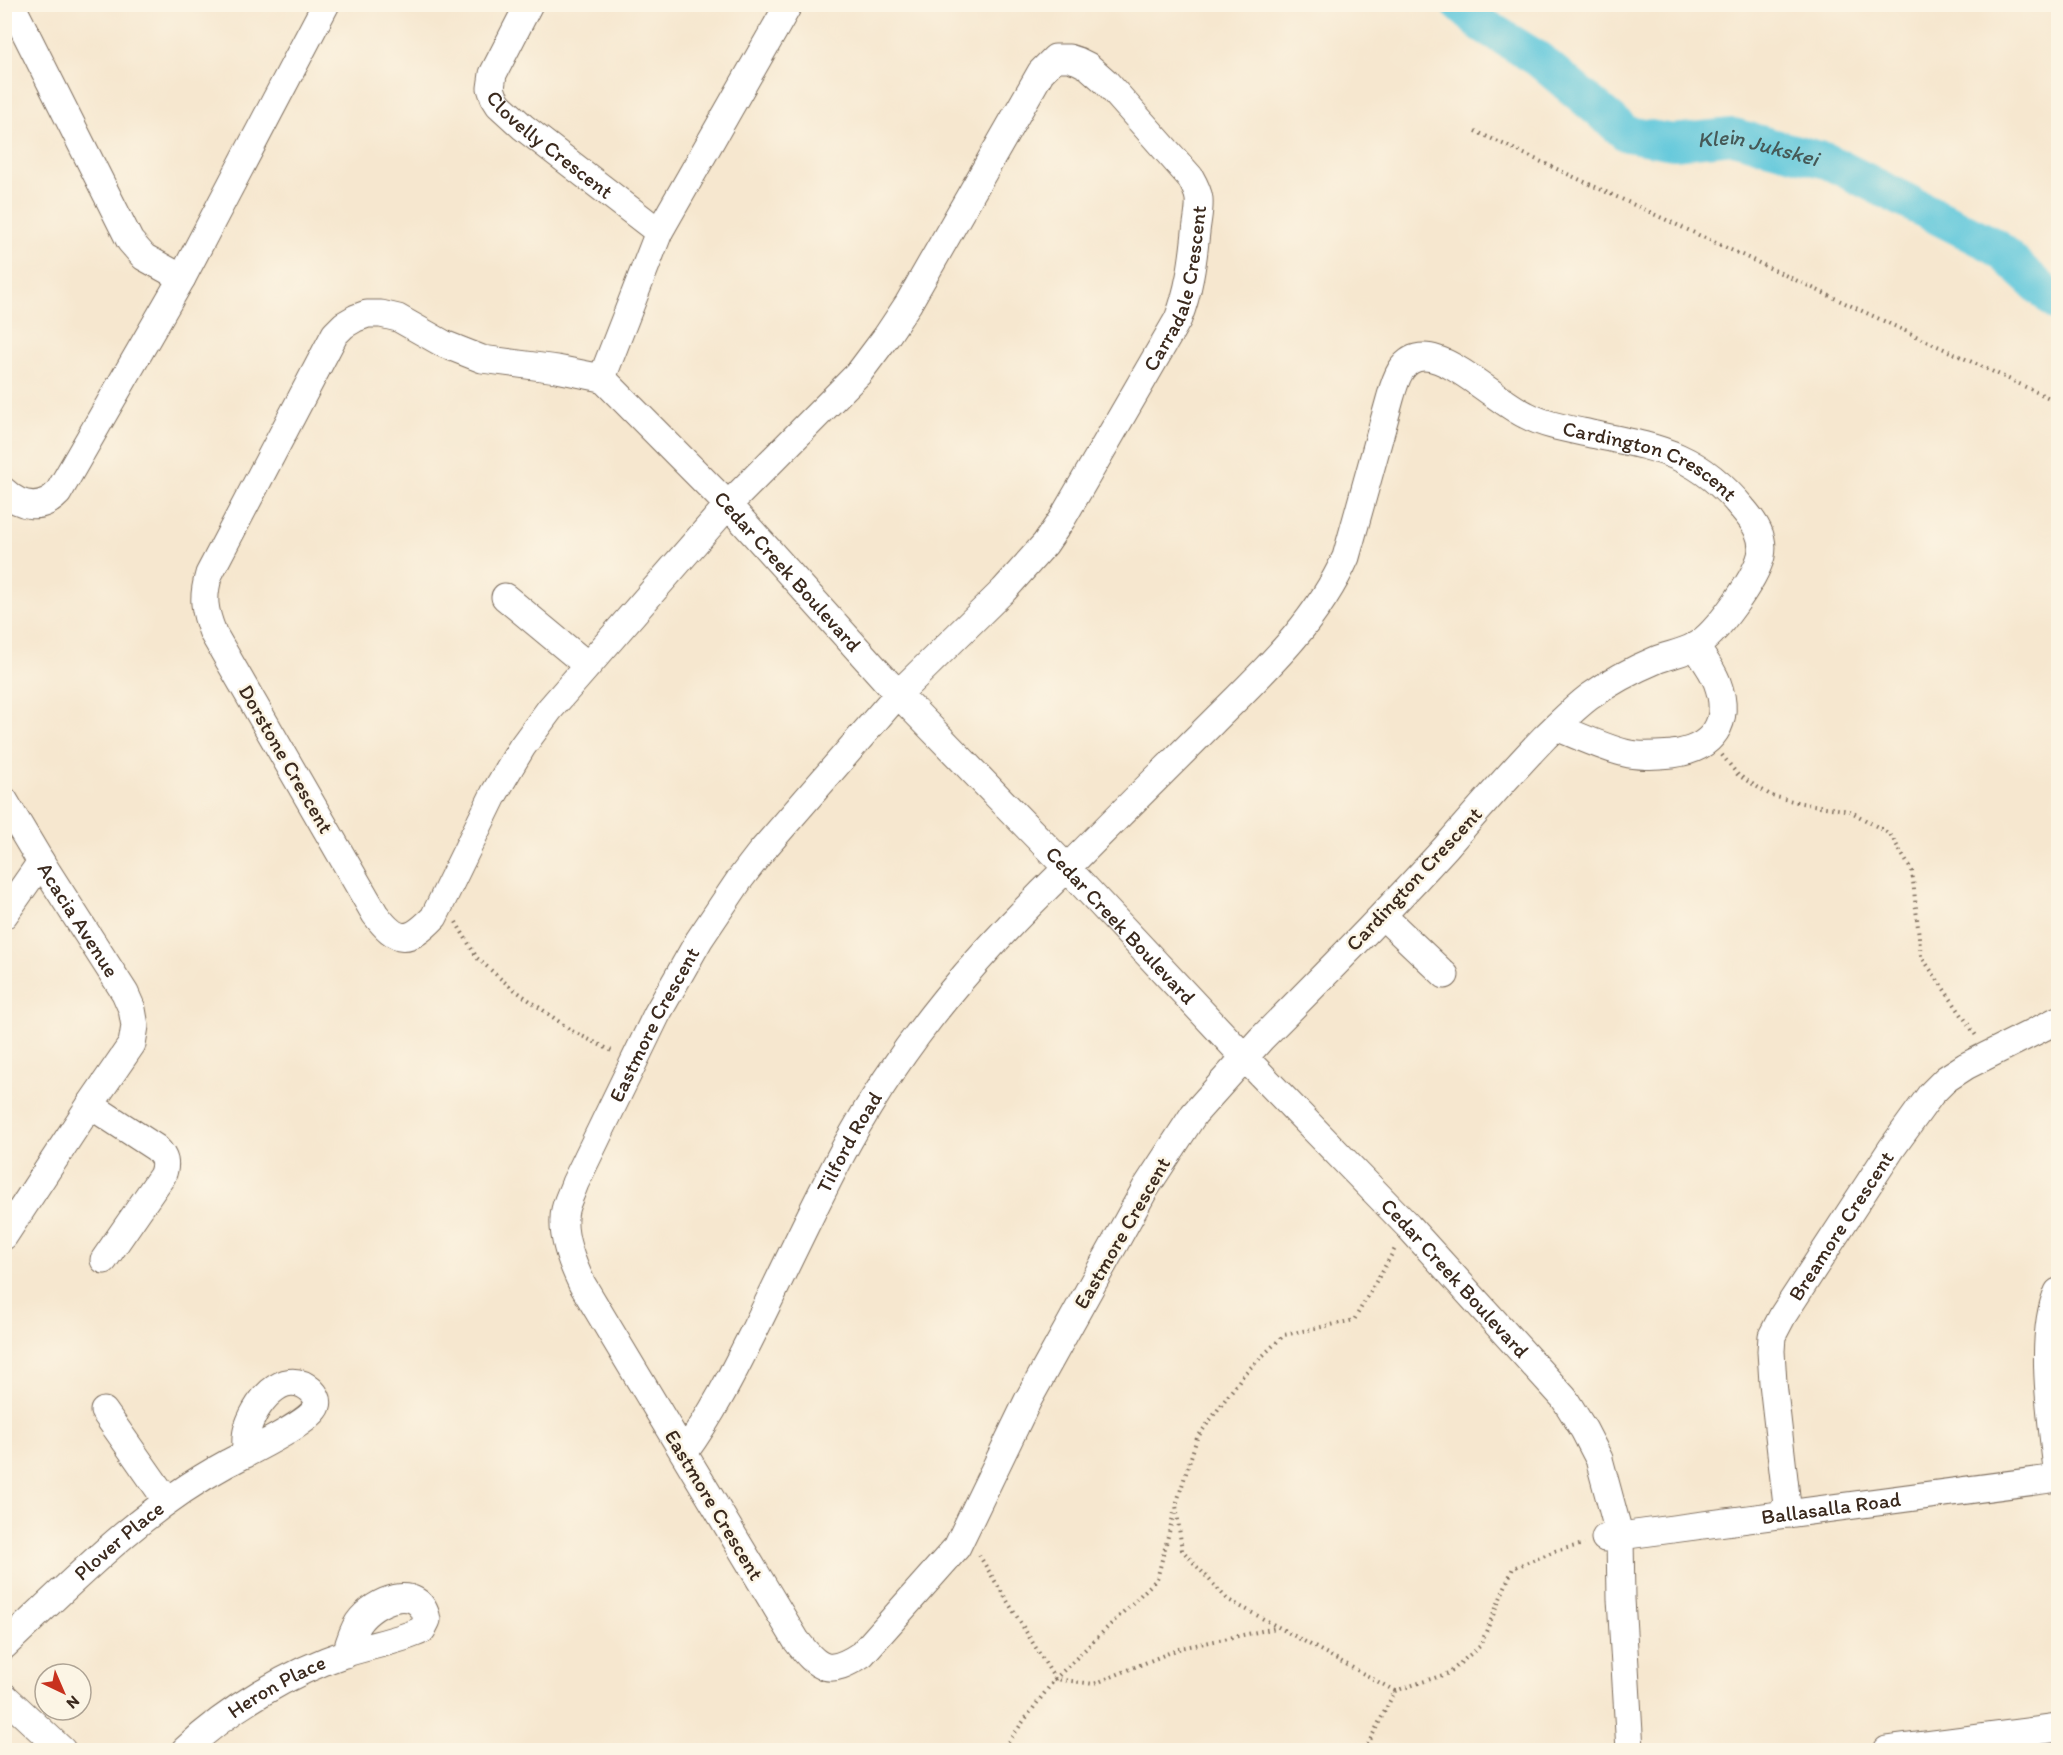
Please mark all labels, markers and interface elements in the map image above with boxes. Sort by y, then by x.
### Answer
street label: Clovelly Crescent [481,86,618,204]
water label: Klein Jukskei [1696,123,1824,173]
street label: Carradale Crescent [1138,204,1211,375]
street label: Cardington Crescent [1560,415,1743,506]
street label: Cedar Creek Boulevard [709,486,867,657]
street label: Dorstone Crescent [234,680,339,838]
street label: Cardington Crescent [1340,801,1487,956]
street label: Cedar Creek Boulevard [1041,841,1201,1009]
street label: Acacia Avenue [33,858,125,982]
street label: Eastmore Crescent [603,942,704,1106]
street label: Tilford Road [811,1087,887,1197]
street label: Breamore Crescent [1783,1146,1899,1305]
street label: Eastmore Crescent [1068,1152,1175,1313]
street label: Cedar Creek Boulevard [1376,1193,1534,1363]
street label: Eastmore Crescent [660,1425,769,1585]
street label: Ballasalla Road [1760,1486,1903,1529]
street label: Plover Place [68,1495,168,1585]
street label: Heron Place [222,1649,329,1723]
north arrow [33,1662,93,1722]
text: N [63,1692,84,1713]

